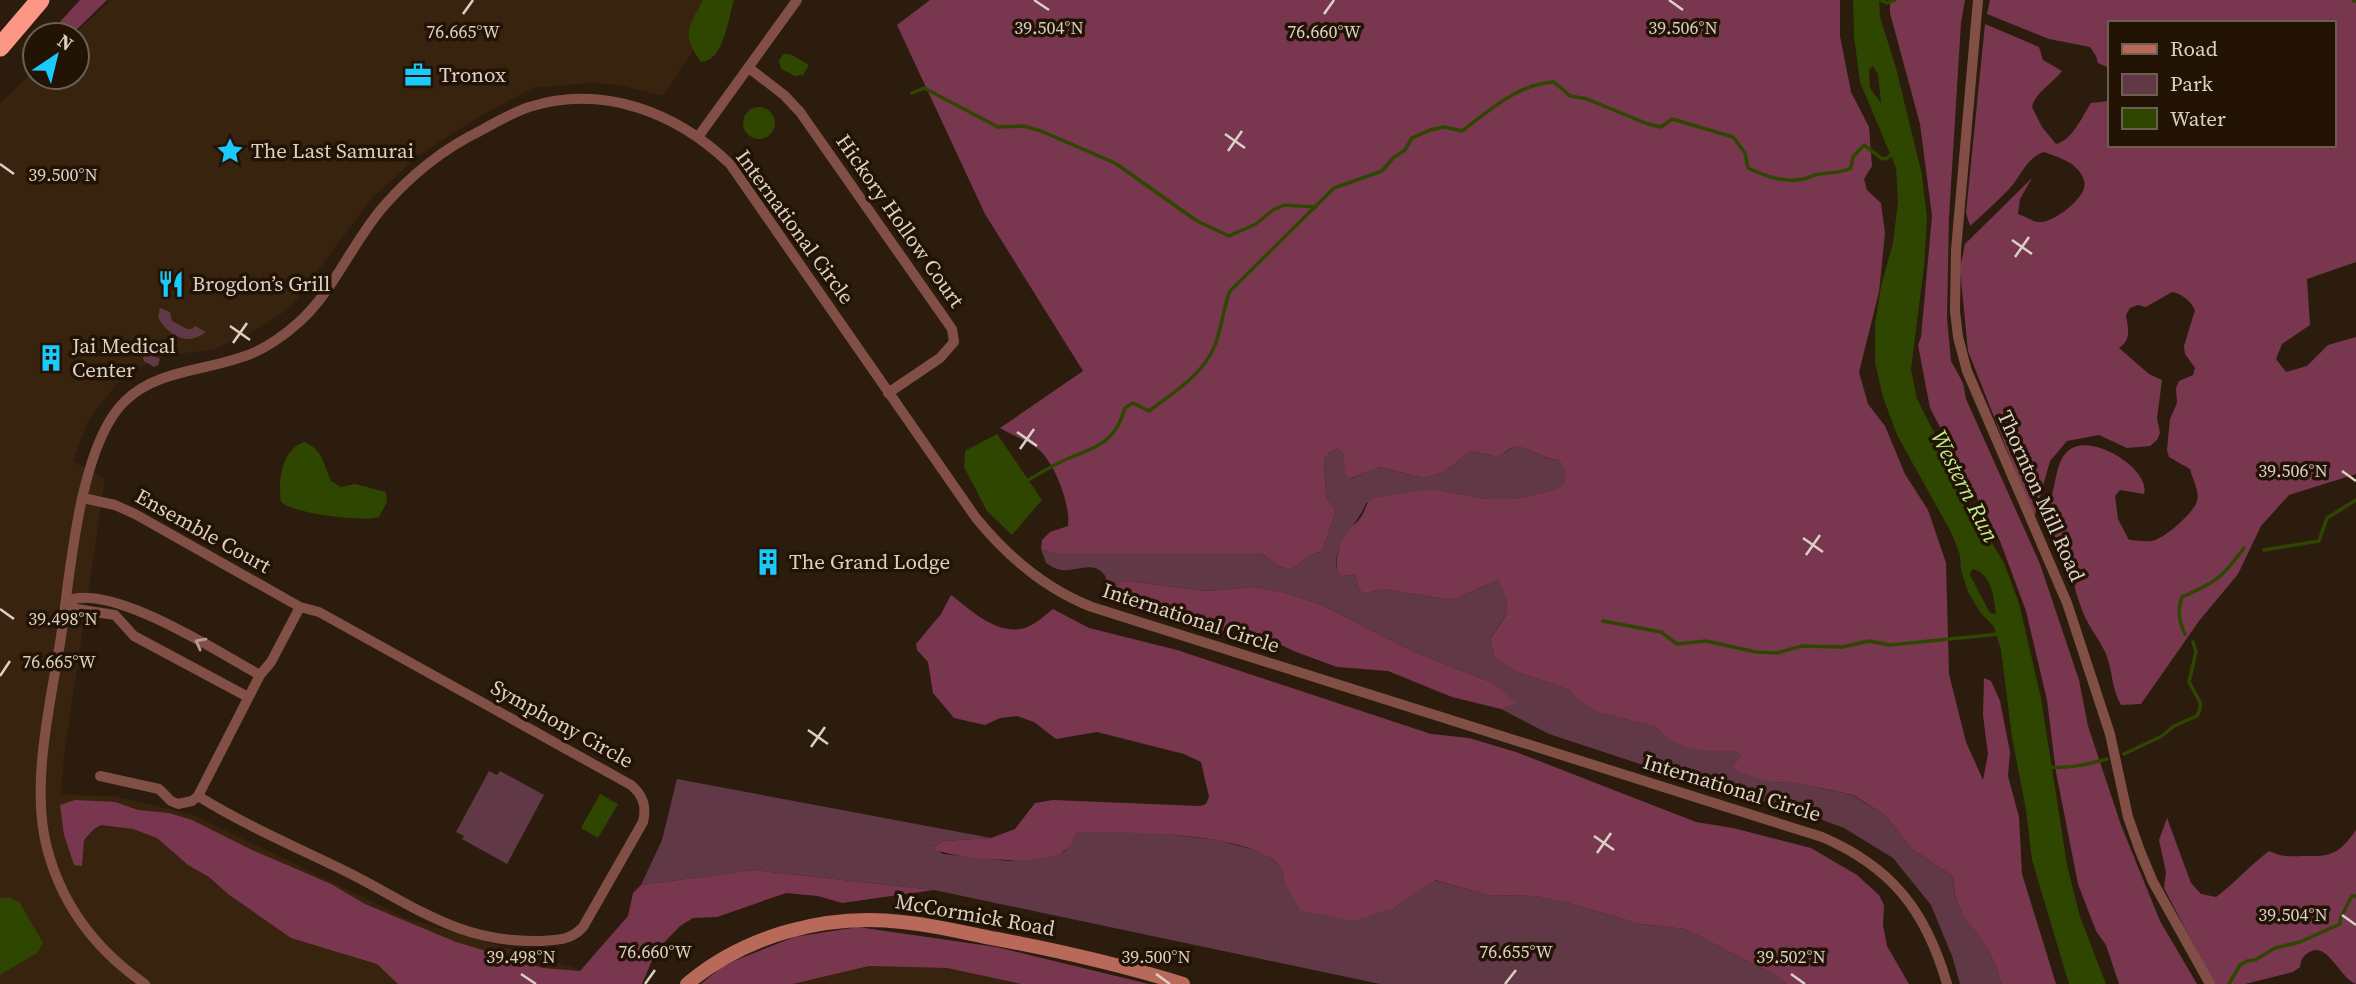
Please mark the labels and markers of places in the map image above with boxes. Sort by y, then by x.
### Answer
office icon: Tronox [403,60,433,90]
place label: Tronox [439,60,506,89]
place icon: The Last Samurai [215,136,245,166]
place label: The Last Samurai [251,136,414,165]
restaurant icon: Brogdon’s Grill [156,269,186,299]
place label: Brogdon’s Grill [192,269,330,298]
place label: Jai Medical Center [71,331,176,384]
building icon: Jai Medical Center [36,343,66,373]
building icon: The Grand Lodge [753,547,783,577]
place label: The Grand Lodge [789,547,950,576]

